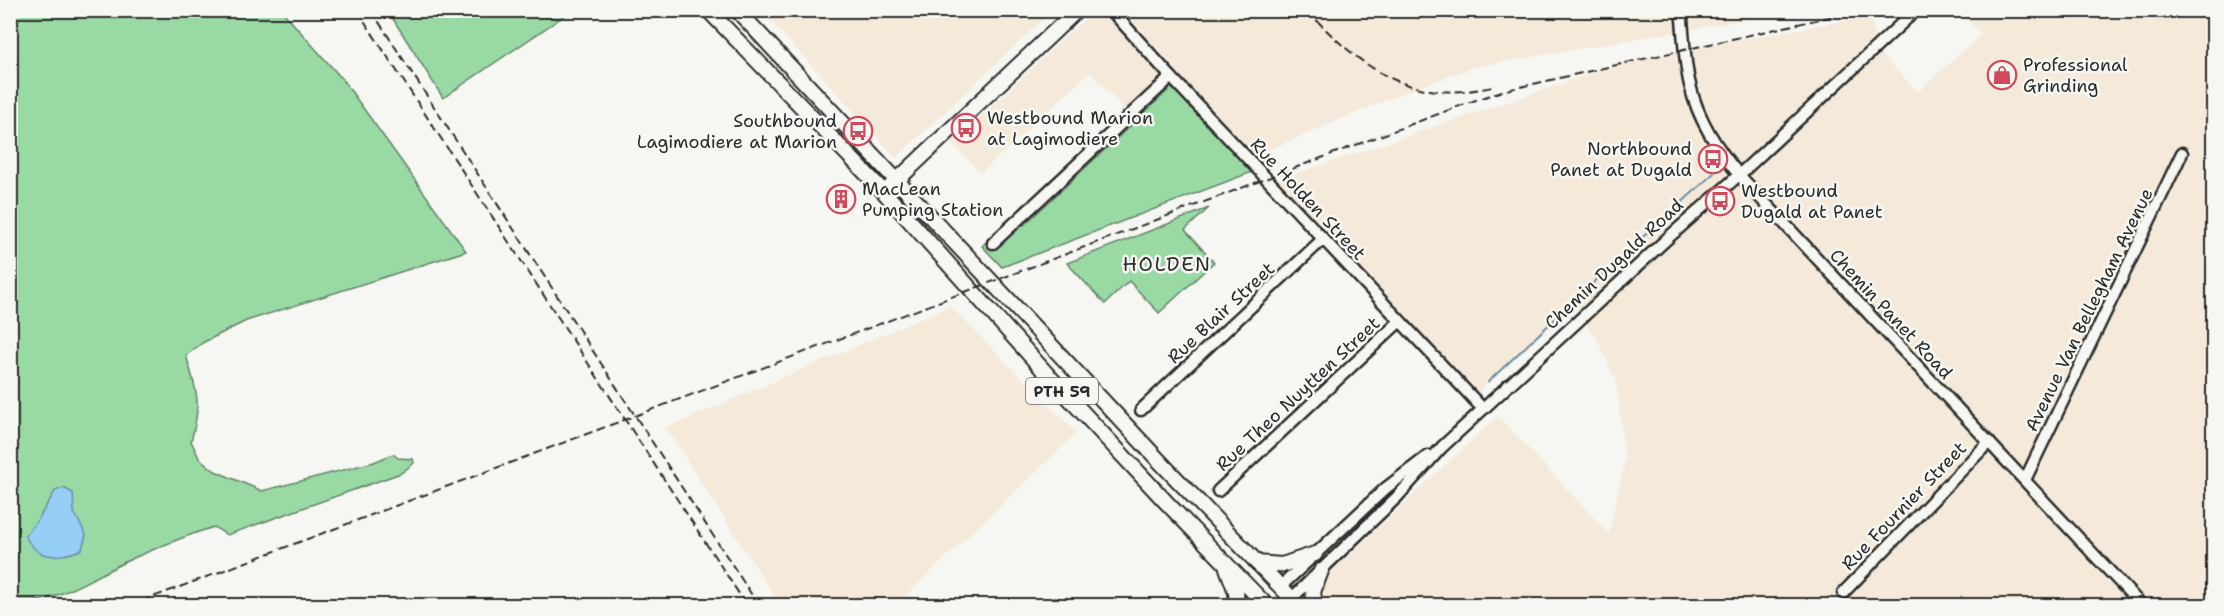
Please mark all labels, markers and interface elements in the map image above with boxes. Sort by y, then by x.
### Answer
place label: Professional Grinding [2023,53,2128,98]
shop icon: Professional Grinding [1986,59,2018,91]
place label: Westbound Marion at Lagimodiere [987,106,1153,151]
place label: Southbound Lagimodiere at Marion [637,109,837,154]
bus stop icon: Westbound Marion at Lagimodiere [950,112,982,144]
bus stop icon: Southbound Lagimodiere at Marion [842,115,874,147]
street label: Rue Holden Street [1245,133,1371,265]
place label: Northbound Panet at Dugald [1550,137,1692,182]
bus stop icon: Northbound Panet at Dugald [1697,143,1729,175]
place label: MacLean Pumping Station [862,177,1003,222]
place label: Westbound Dugald at Panet [1741,179,1883,224]
building icon: MacLean Pumping Station [825,183,857,215]
street label: Avenue Van Bellegham Avenue [2019,184,2159,436]
bus stop icon: Westbound Dugald at Panet [1704,185,1736,217]
street label: Chemin Dugald Road [1539,193,1689,335]
street label: Chemin Panet Road [1824,244,1958,384]
district label: HOLDEN [1122,251,1212,277]
street label: Rue Blair Street [1162,257,1280,369]
street label: Rue Theo Nuytten Street [1211,311,1385,476]
road number: PTH 59 [1026,378,1098,404]
street label: Rue Fournier Street [1836,436,1972,575]

